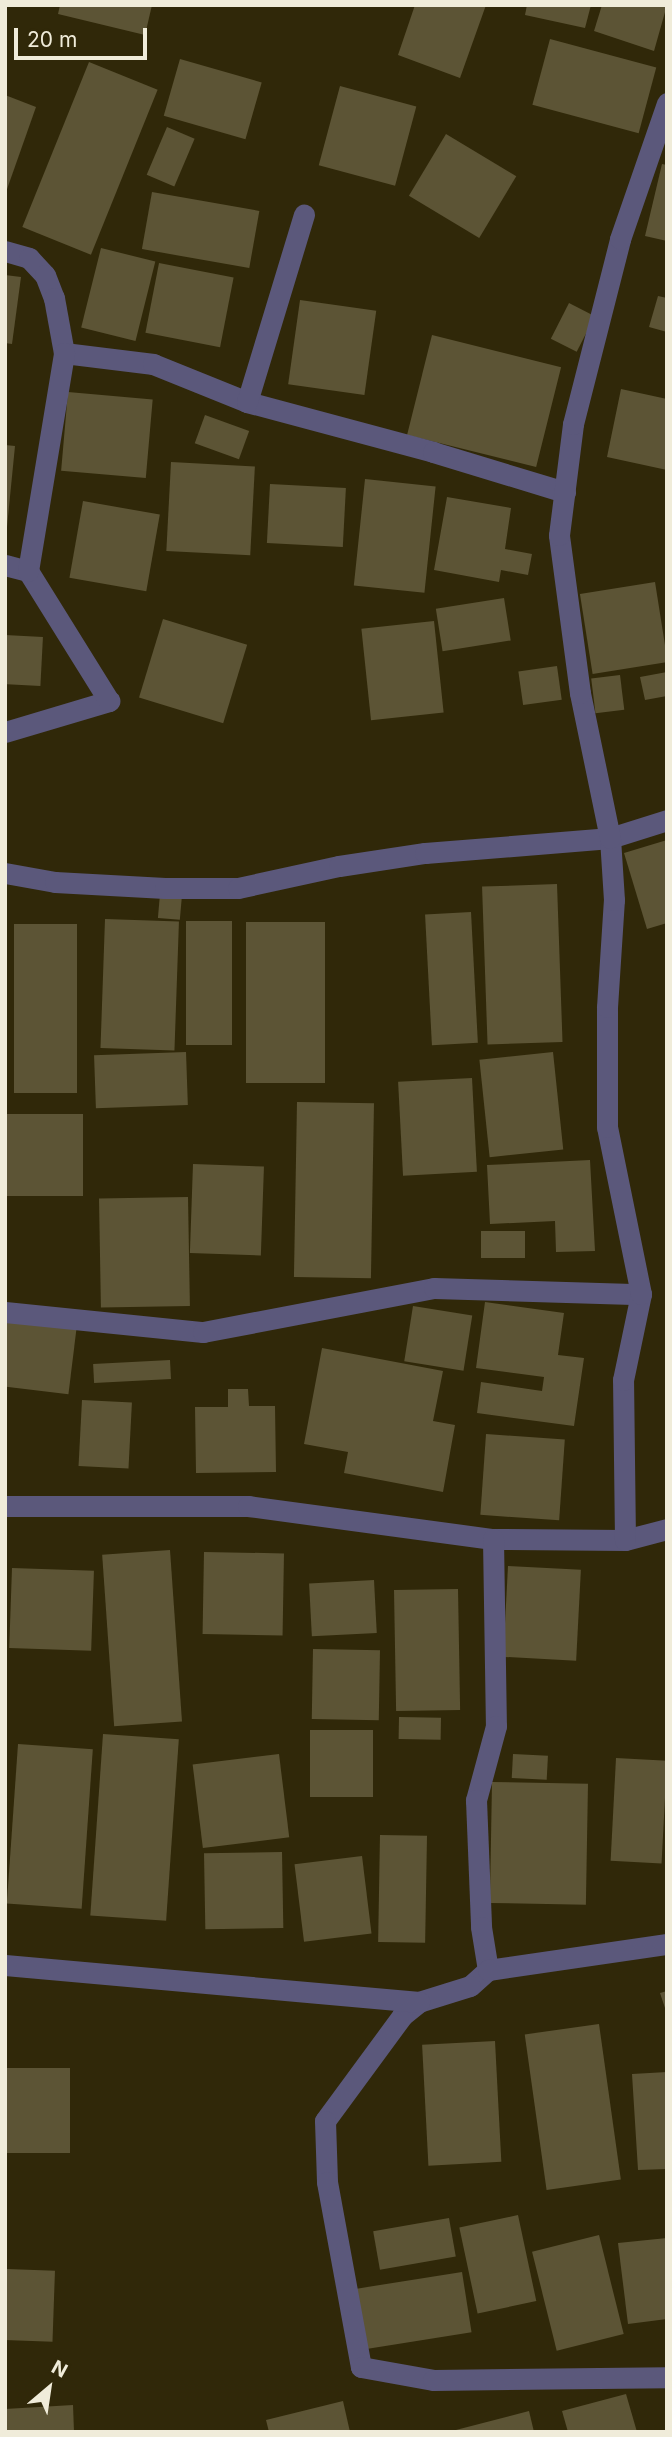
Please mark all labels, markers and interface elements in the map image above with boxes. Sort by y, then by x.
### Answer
scale bar [18,14,150,58]
text: 20 m [27,27,77,52]
north arrow [14,2353,84,2423]
text: N [48,2356,71,2383]

